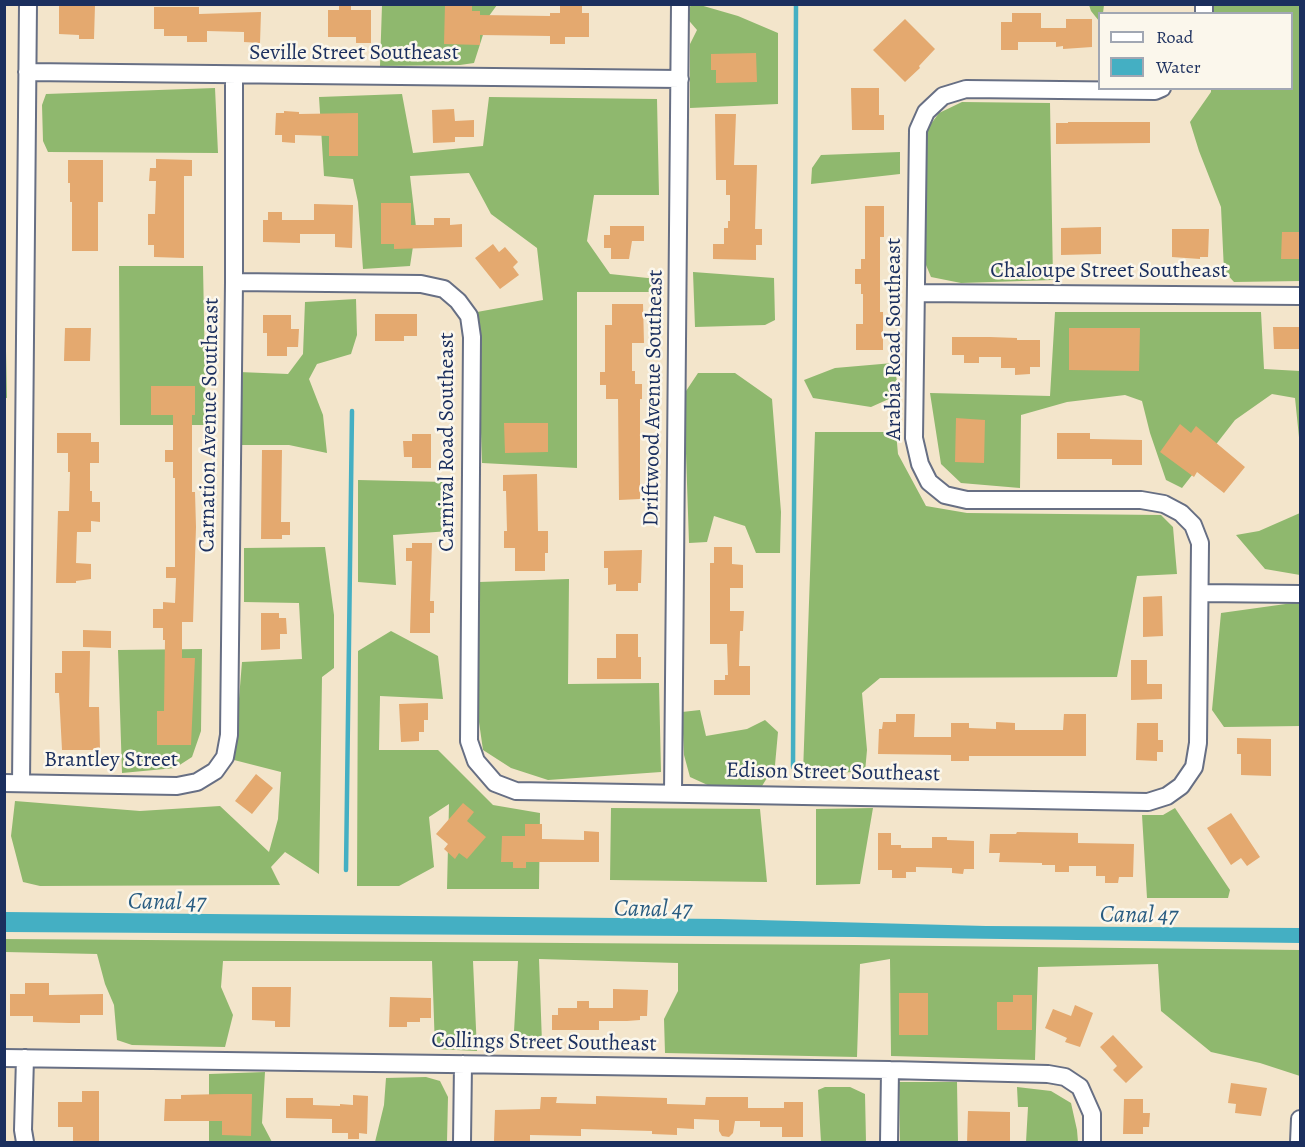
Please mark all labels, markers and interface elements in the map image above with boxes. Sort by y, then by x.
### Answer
legend [1098,12,1293,90]
text: Road [1156,25,1193,49]
street label: Seville Street Southeast [249,41,459,67]
text: Water [1156,55,1201,79]
street label: Arabia Road Southeast [882,238,908,440]
street label: Chaloupe Street Southeast [990,259,1228,285]
street label: Driftwood Avenue Southeast [639,269,669,527]
street label: Carnation Avenue Southeast [195,297,225,553]
street label: Carnival Road Southeast [435,332,461,552]
street label: Brantley Street [44,748,178,774]
street label: Edison Street Southeast [726,758,940,788]
water label: Canal 47 [128,888,206,918]
water label: Canal 47 [614,895,692,925]
water label: Canal 47 [1100,901,1178,931]
street label: Collings Street Southeast [431,1028,657,1058]

